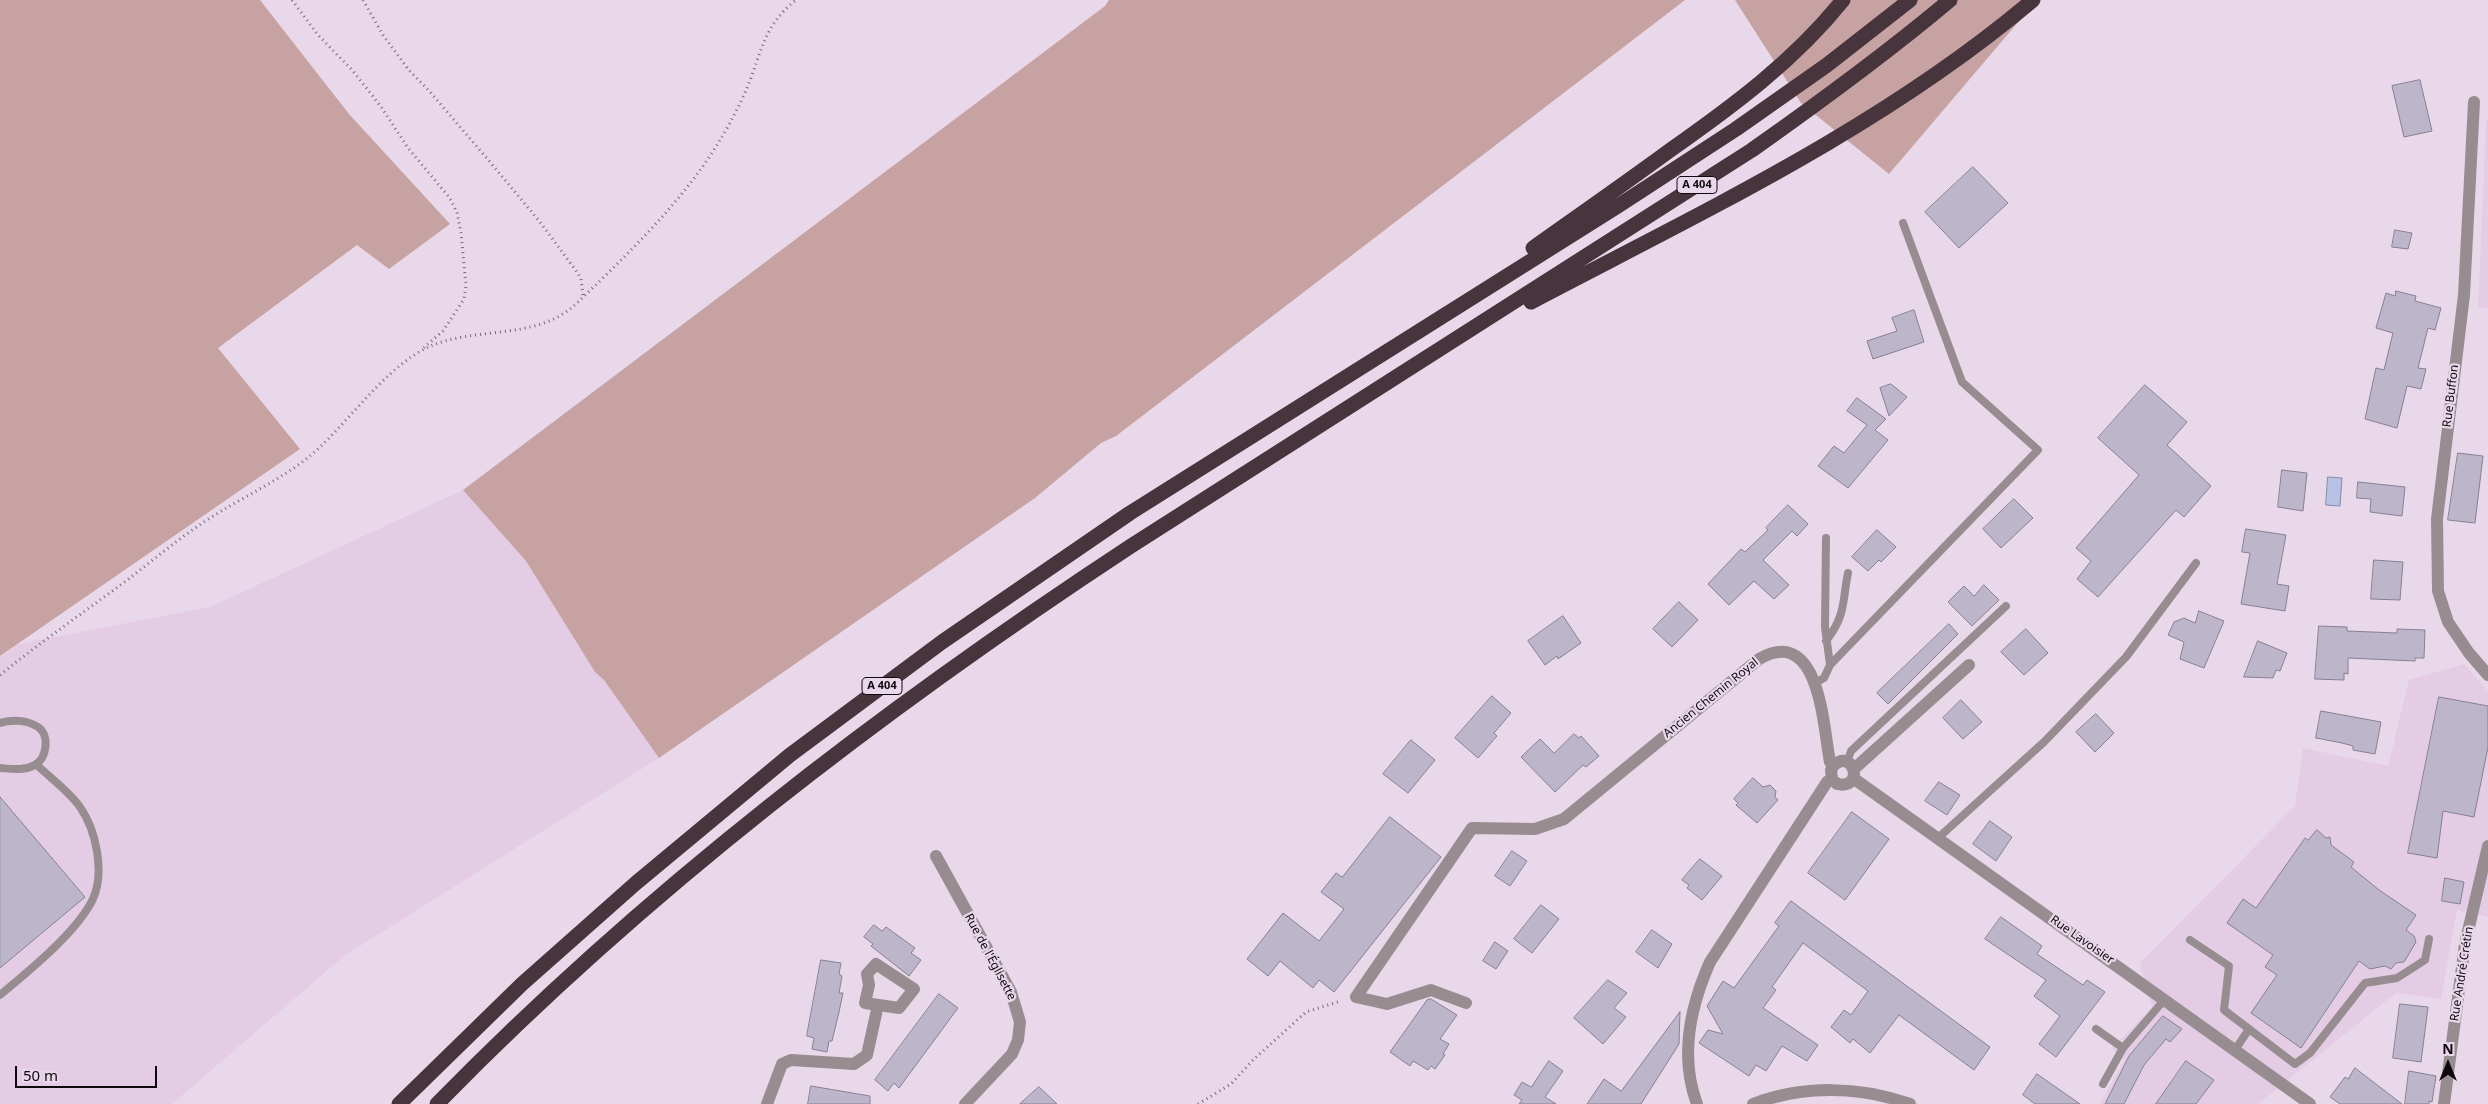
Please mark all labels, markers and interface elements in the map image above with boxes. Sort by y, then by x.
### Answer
road number: A 404 [1677,176,1717,194]
street label: Rue Buffon [2440,364,2462,428]
street label: Ancien Chemin Royal [1661,655,1761,741]
road number: A 404 [862,678,902,694]
street label: Rue de l'Églisette [961,911,1019,1003]
street label: Rue Lavoisier [2047,913,2117,967]
street label: Rue André Crétin [2447,926,2477,1022]
north arrow [2423,1039,2473,1089]
text: N [2442,1039,2454,1058]
scale bar [18,1056,160,1088]
text: 50 m [23,1065,58,1085]

